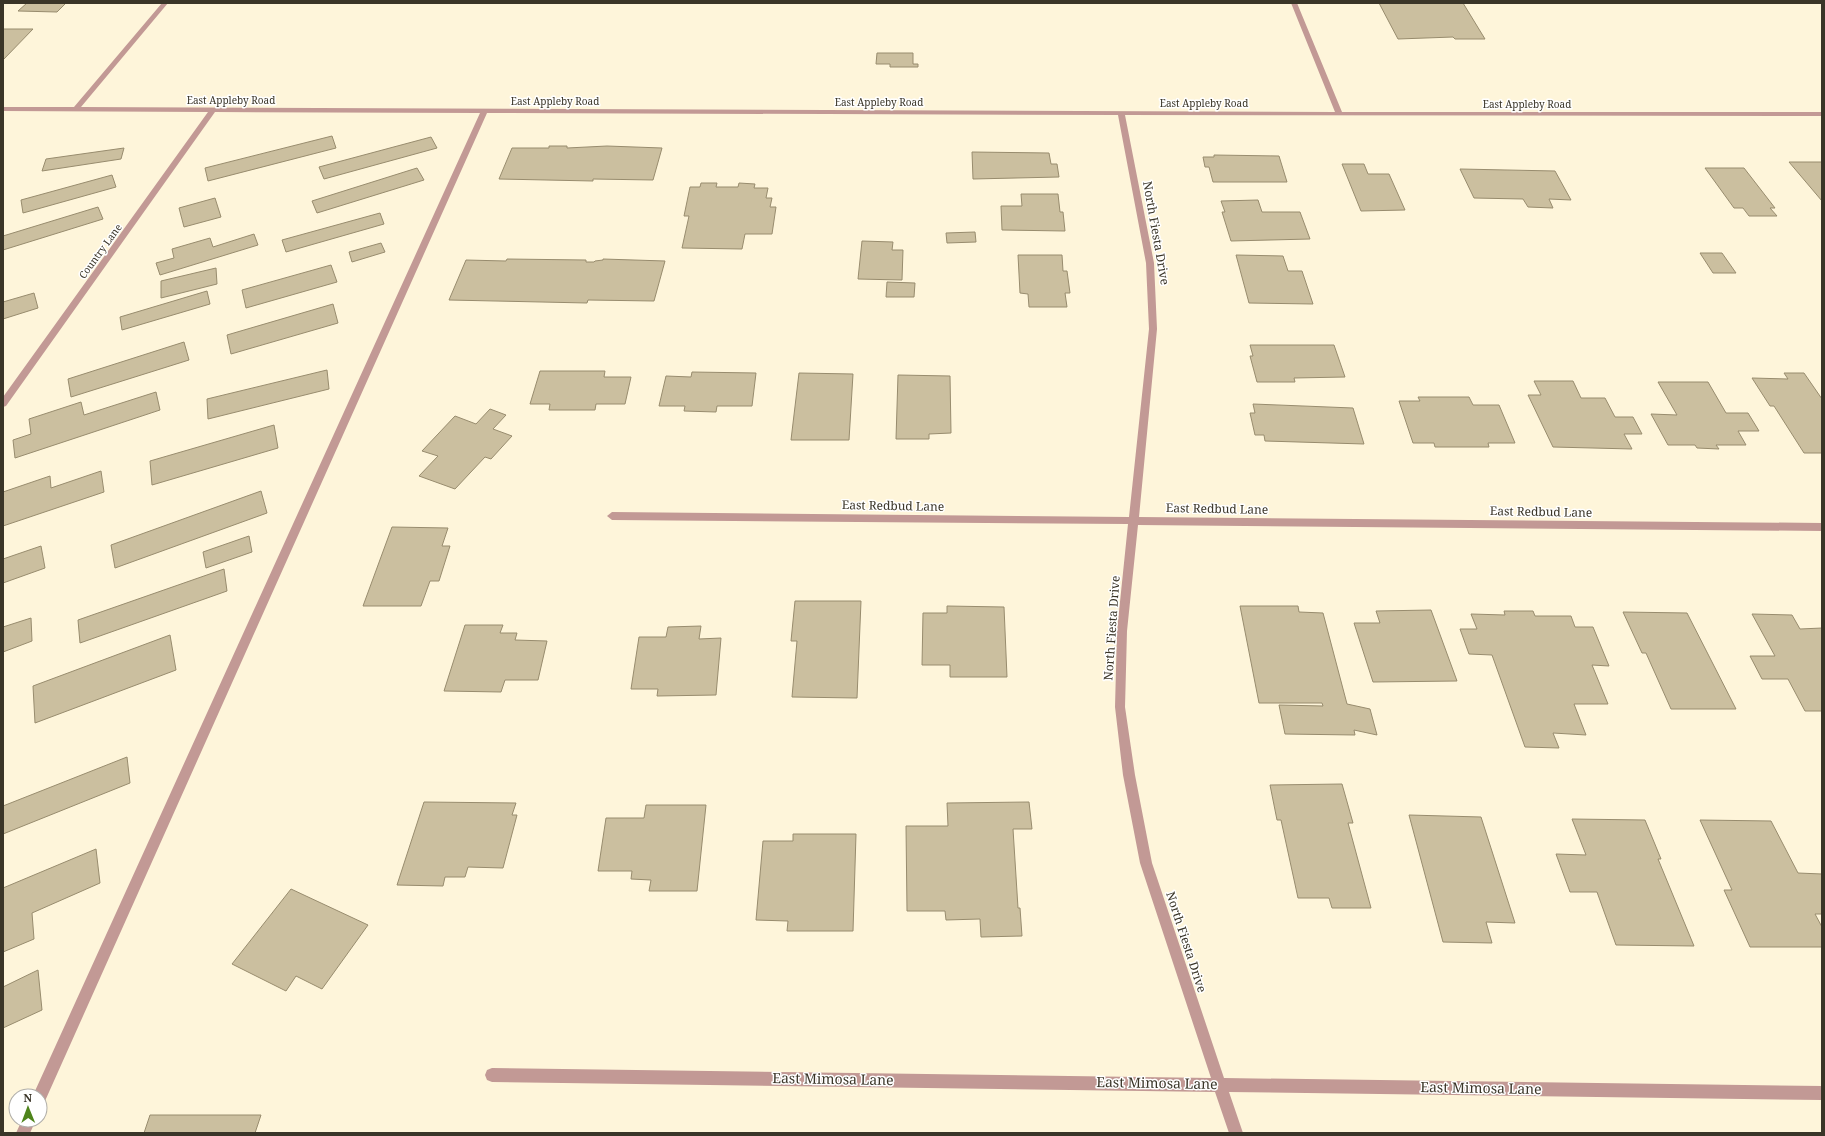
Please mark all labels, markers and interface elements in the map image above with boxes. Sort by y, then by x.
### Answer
street label: East Appleby Road [187,93,275,107]
street label: East Appleby Road [511,94,599,108]
street label: East Appleby Road [835,95,923,109]
street label: East Appleby Road [1160,96,1248,110]
street label: East Appleby Road [1483,97,1571,111]
street label: North Fiesta Drive [1139,180,1174,286]
street label: Country Lane [75,221,125,281]
street label: East Redbud Lane [842,496,944,515]
street label: East Redbud Lane [1166,499,1268,518]
street label: East Redbud Lane [1490,502,1592,521]
street label: North Fiesta Drive [1099,575,1124,681]
street label: North Fiesta Drive [1162,889,1211,994]
street label: East Mimosa Lane [772,1068,894,1089]
street label: East Mimosa Lane [1096,1072,1218,1093]
street label: East Mimosa Lane [1420,1077,1542,1098]
north arrow [8,1088,48,1128]
text: N [23,1090,33,1105]

